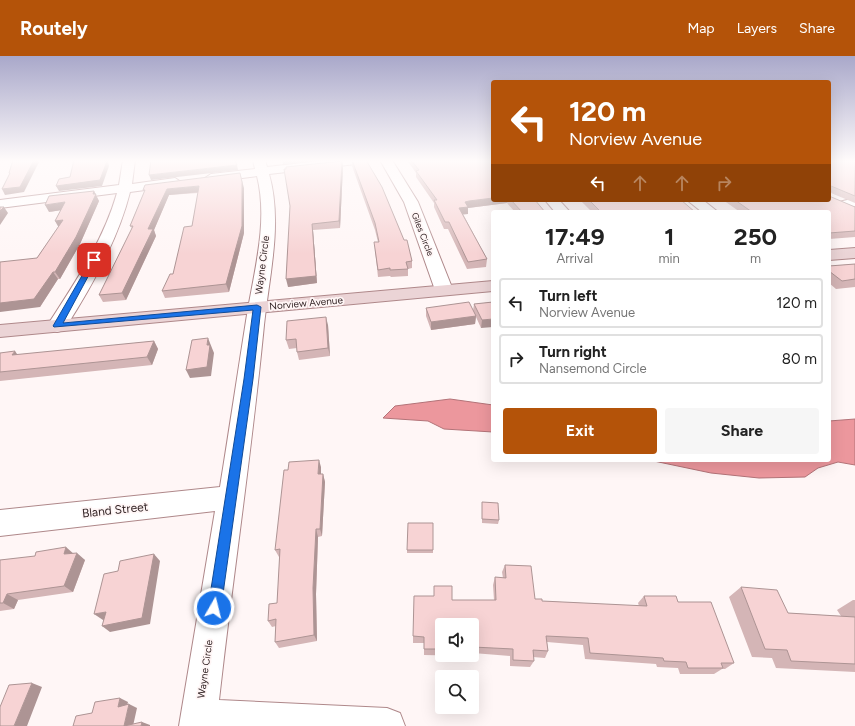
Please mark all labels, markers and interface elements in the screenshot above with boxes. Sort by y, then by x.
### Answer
text: Routely [20,17,88,40]
text: Map [687,20,715,37]
text: Layers [737,20,777,37]
text: Share [799,20,835,37]
text: 120 m [569,94,646,128]
icon: left [503,96,555,148]
text: Norview Avenue [569,128,702,150]
icon: left [587,172,609,194]
icon: ahead [629,172,651,194]
icon: ahead [671,172,693,194]
icon: right [713,172,735,194]
street label: Giles Circle [410,211,436,257]
text: 17:49 [545,222,605,251]
text: 1 [664,222,674,251]
text: 250 [734,222,777,251]
street label: Wayne Circle [252,234,272,295]
pin [77,243,111,277]
icon: arrive [83,249,105,271]
text: Arrival [556,251,593,266]
text: min [659,251,680,266]
text: m [750,251,761,266]
text: Turn left [539,287,597,305]
icon: left [505,292,527,314]
street label: Norview Avenue [269,293,344,313]
text: 120 m [776,294,817,312]
text: Norview Avenue [539,305,635,320]
text: Turn right [539,343,607,361]
icon: right [505,348,527,370]
text: 80 m [782,350,817,368]
text: Nansemond Circle [539,361,647,376]
button: Exit [503,408,657,454]
button: Share [665,408,819,454]
street label: Bland Street [81,500,149,520]
position arrow [193,587,235,629]
map controls [435,618,479,714]
button: sound [435,618,479,662]
street label: Wayne Circle [194,638,216,699]
button: search [435,670,479,714]

